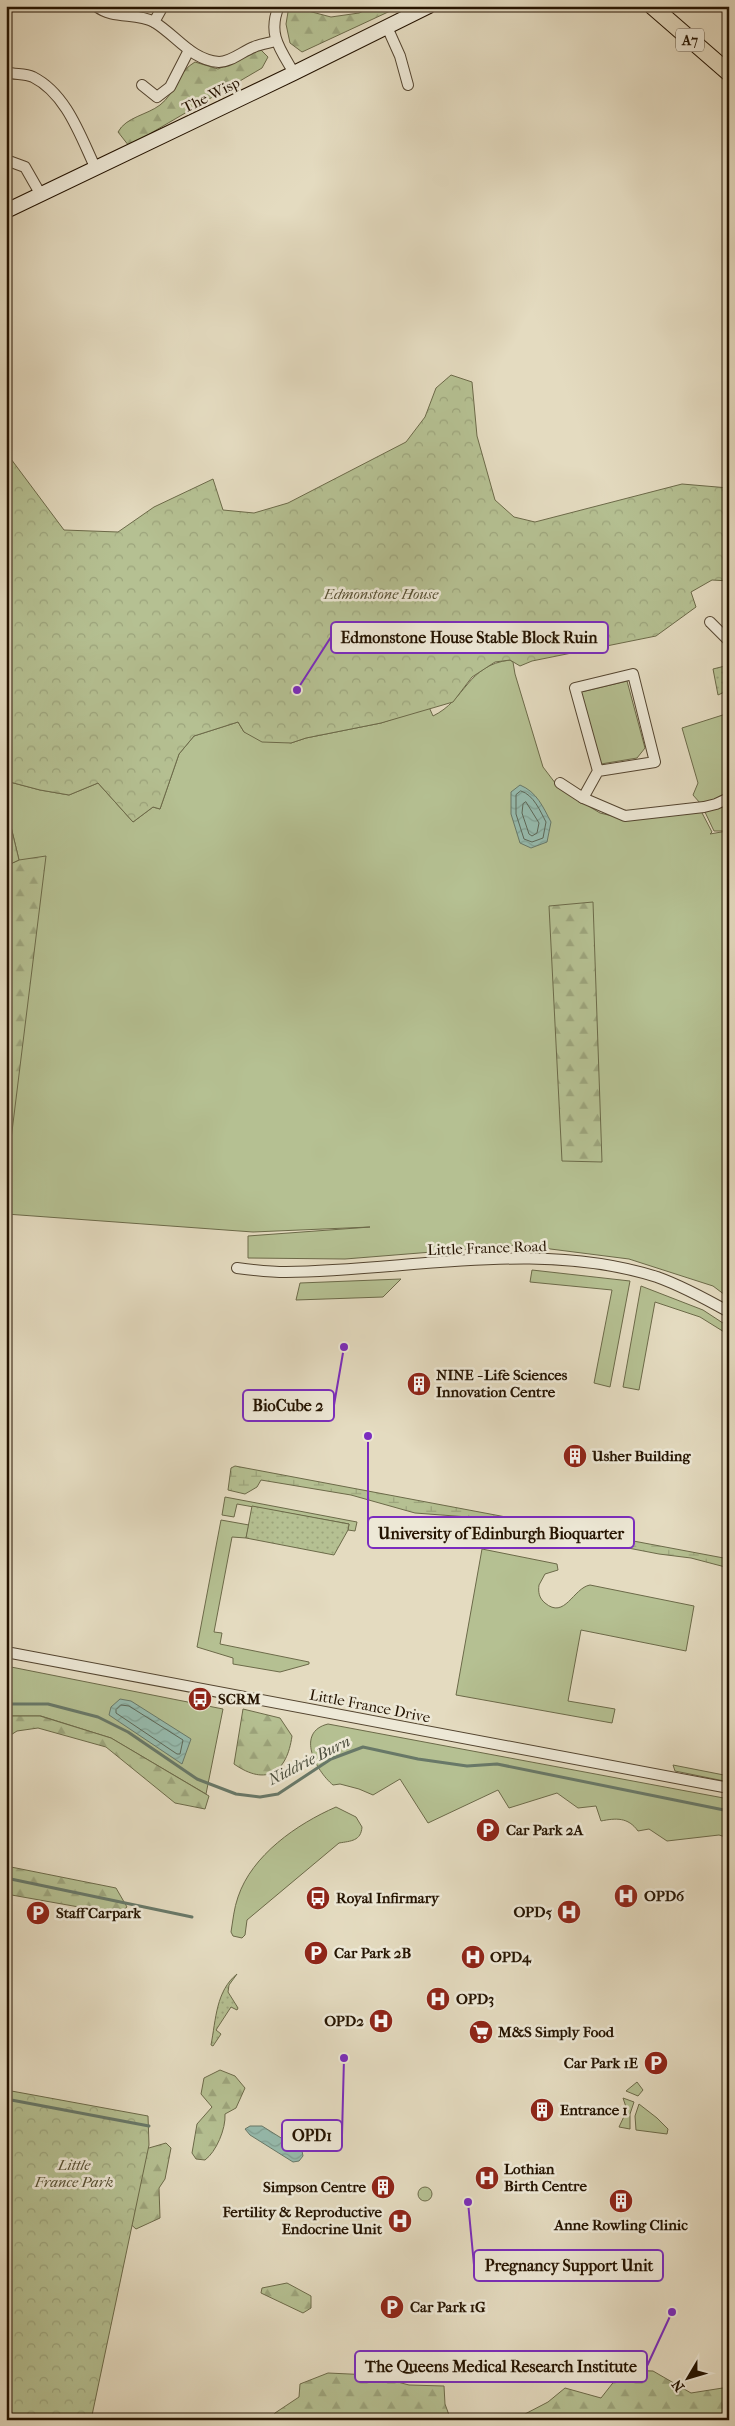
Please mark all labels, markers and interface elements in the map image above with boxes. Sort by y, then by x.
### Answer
road number: A7 [676,28,704,52]
street label: The Wisp [179,73,243,117]
park label: Edmonstone House [323,585,439,603]
callout: Edmonstone House Stable Block Ruin [331,622,608,653]
text: Edmonstone House Stable Block Ruin [340,628,598,647]
street label: Little France Road [427,1237,548,1259]
place label: NINE - Life Sciences Innovation Centre [436,1366,568,1401]
building icon: NINE - Life Sciences Innovation Centre [406,1371,432,1397]
callout: BioCube 2 [243,1390,334,1421]
text: BioCube 2 [253,1396,323,1415]
building icon: Usher Building [562,1443,588,1469]
place label: Usher Building [591,1447,692,1465]
callout: University of Edinburgh Bioquarter [368,1517,634,1548]
text: University of Edinburgh Bioquarter [377,1524,625,1544]
street label: Little France Drive [308,1685,432,1727]
bus stop icon: SCRM [187,1686,213,1712]
place label: SCRM [218,1690,261,1708]
water label: Niddrie Burn [264,1731,353,1789]
parking icon: Car Park 2A [475,1817,501,1843]
place label: Car Park 2A [506,1821,584,1839]
hospital icon: OPD6 [613,1883,639,1909]
bus stop icon: Royal Infirmary [305,1885,331,1911]
place label: OPD6 [644,1887,685,1905]
place label: Royal Infirmary [336,1889,440,1907]
hospital icon: OPD5 [556,1899,582,1925]
parking icon: Staff Carpark [25,1900,51,1926]
place label: OPD5 [513,1903,553,1921]
place label: Staff Carpark [56,1904,142,1922]
parking icon: Car Park 2B [303,1940,329,1966]
place label: Car Park 2B [334,1944,411,1962]
hospital icon: OPD4 [460,1944,486,1970]
place label: OPD4 [490,1948,532,1966]
hospital icon: OPD3 [425,1986,451,2012]
place label: OPD3 [456,1990,494,2008]
hospital icon: OPD2 [368,2008,394,2034]
place label: OPD2 [324,2012,364,2030]
supermarket icon: M&S Simply Food [468,2019,494,2045]
place label: M&S Simply Food [497,2023,615,2041]
parking icon: Car Park 1E [643,2050,669,2076]
place label: Car Park 1E [564,2054,639,2072]
building icon: Entrance 1 [529,2097,555,2123]
place label: Entrance 1 [560,2101,628,2119]
callout: OPD1 [282,2120,342,2151]
text: OPD1 [292,2126,332,2145]
park label: Little France Park [34,2156,113,2191]
place label: Lothian Birth Centre [504,2160,587,2195]
hospital icon: Lothian Birth Centre [474,2165,500,2191]
building icon: Simpson Centre [370,2174,396,2200]
place label: Simpson Centre [263,2178,367,2196]
building icon: Anne Rowling Clinic [608,2188,634,2214]
place label: Fertility & Reproductive Endocrine Unit [221,2203,383,2238]
hospital icon: Fertility & Reproductive Endocrine Unit [387,2208,413,2234]
place label: Anne Rowling Clinic [553,2216,688,2234]
callout: Pregnancy Support Unit [474,2250,663,2281]
text: Pregnancy Support Unit [485,2256,654,2276]
parking icon: Car Park 1G [379,2294,405,2320]
place label: Car Park 1G [410,2298,486,2316]
callout: The Queens Medical Research Institute [355,2351,647,2382]
north arrow [662,2354,712,2404]
text: The Queens Medical Research Institute [364,2357,637,2376]
text: N [668,2376,688,2395]

